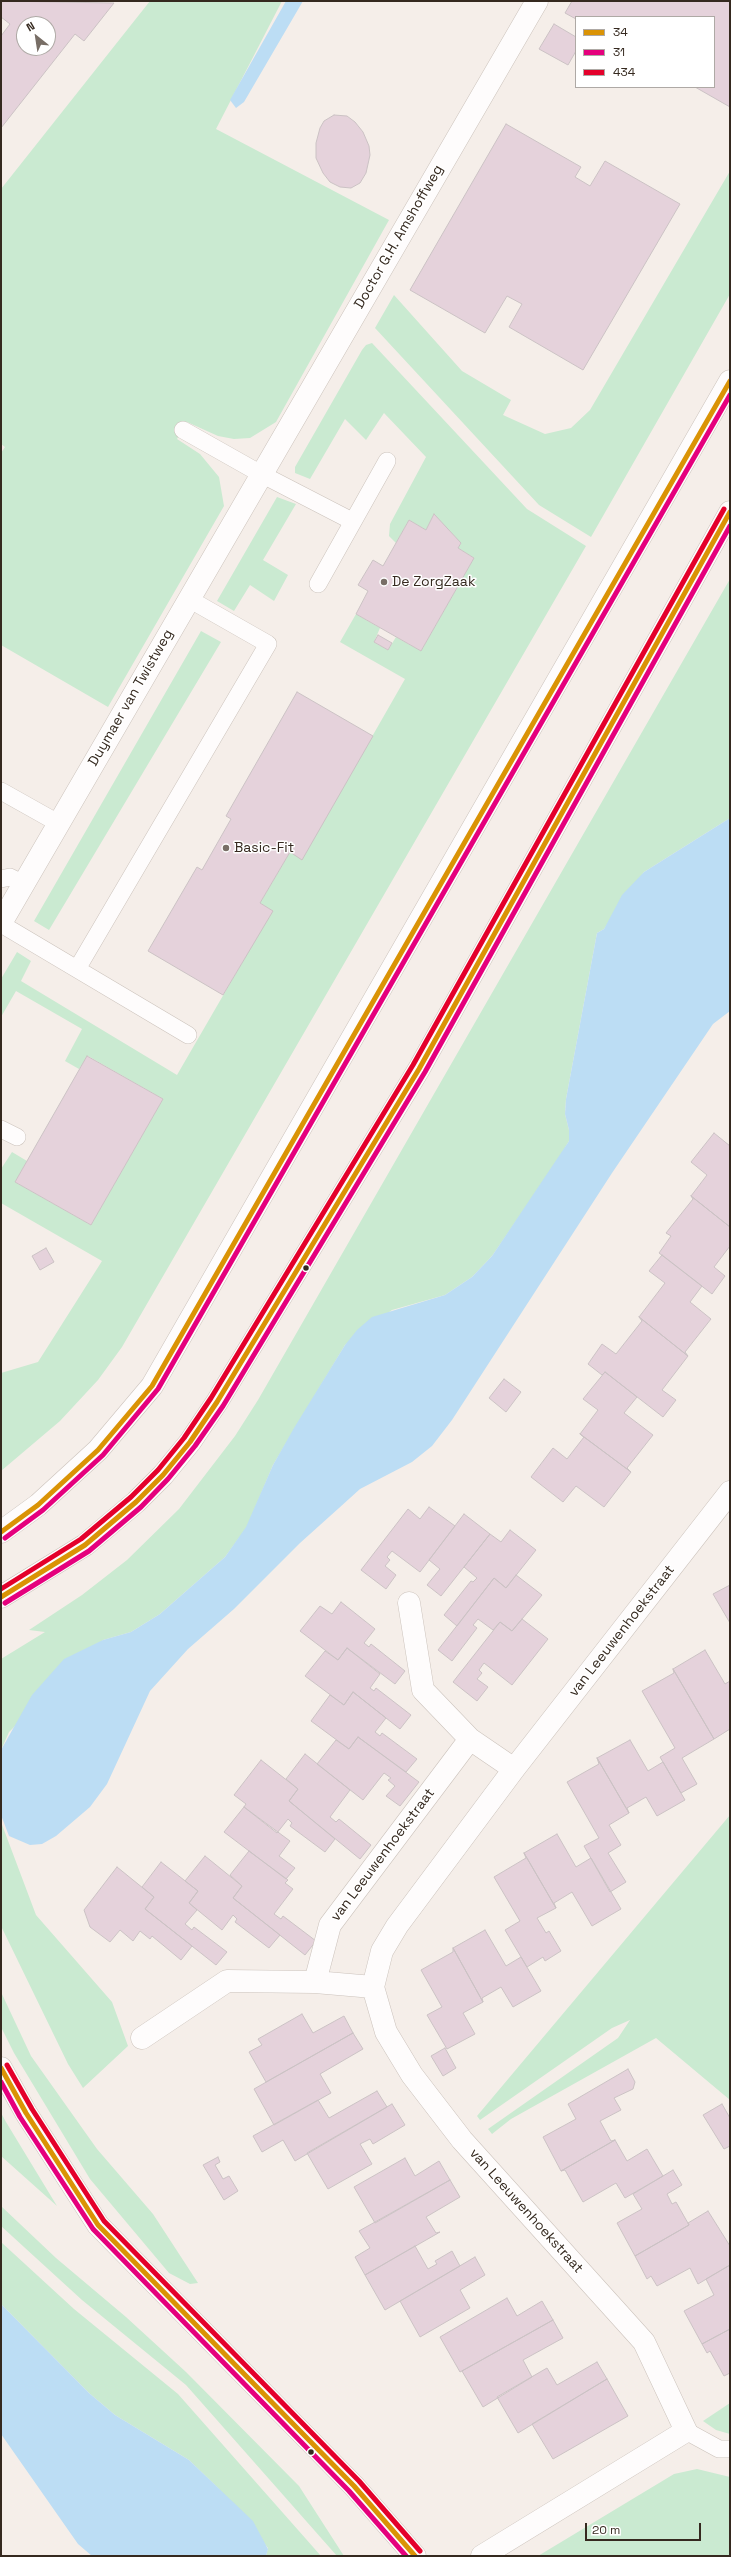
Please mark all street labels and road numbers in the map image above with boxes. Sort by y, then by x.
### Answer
street label: Doctor G.H. Amshoffweg [351,162,447,312]
street label: Duymaer van Twistweg [85,627,177,769]
street label: van Leeuwenhoekstraat [566,1562,678,1700]
street label: van Leeuwenhoekstraat [328,1785,438,1925]
street label: van Leeuwenhoekstraat [466,2145,586,2277]

